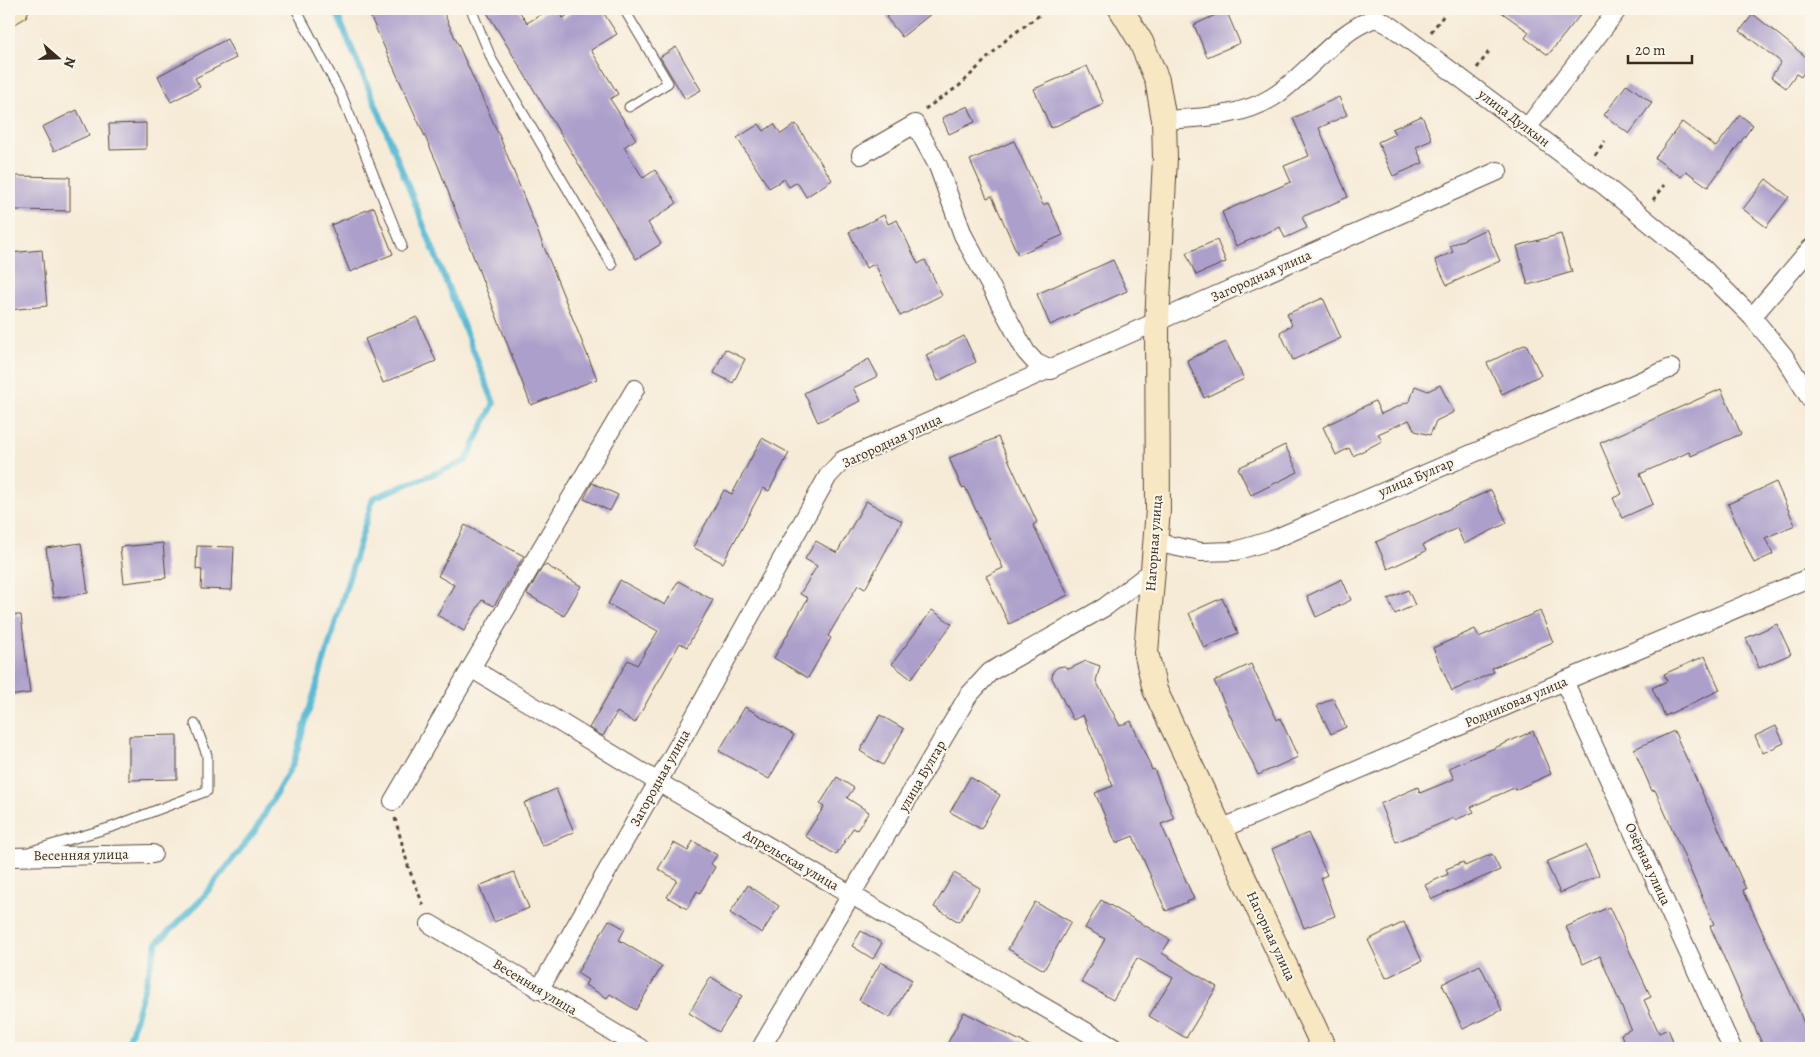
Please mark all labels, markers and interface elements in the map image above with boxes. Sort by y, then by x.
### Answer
north arrow [32,32,82,82]
scale bar [1628,32,1691,64]
text: 20 m [1635,40,1666,60]
text: N [59,54,80,70]
street label: улица Дулкын [1473,84,1554,151]
street label: Загородная улица [1208,245,1315,307]
street label: Загородная улица [839,409,945,472]
street label: улица Булгар [1375,453,1456,502]
street label: Нагорная улица [1141,493,1167,592]
street label: Родниковая улица [1462,672,1571,732]
street label: Загородная улица [626,726,695,830]
street label: улица Булгар [893,737,950,816]
street label: Озёрная улица [1621,820,1676,909]
street label: Апрельская улица [739,824,843,895]
street label: Весенняя улица [33,845,129,865]
street label: Нагорная улица [1242,888,1300,984]
street label: Весенняя улица [489,954,581,1020]

